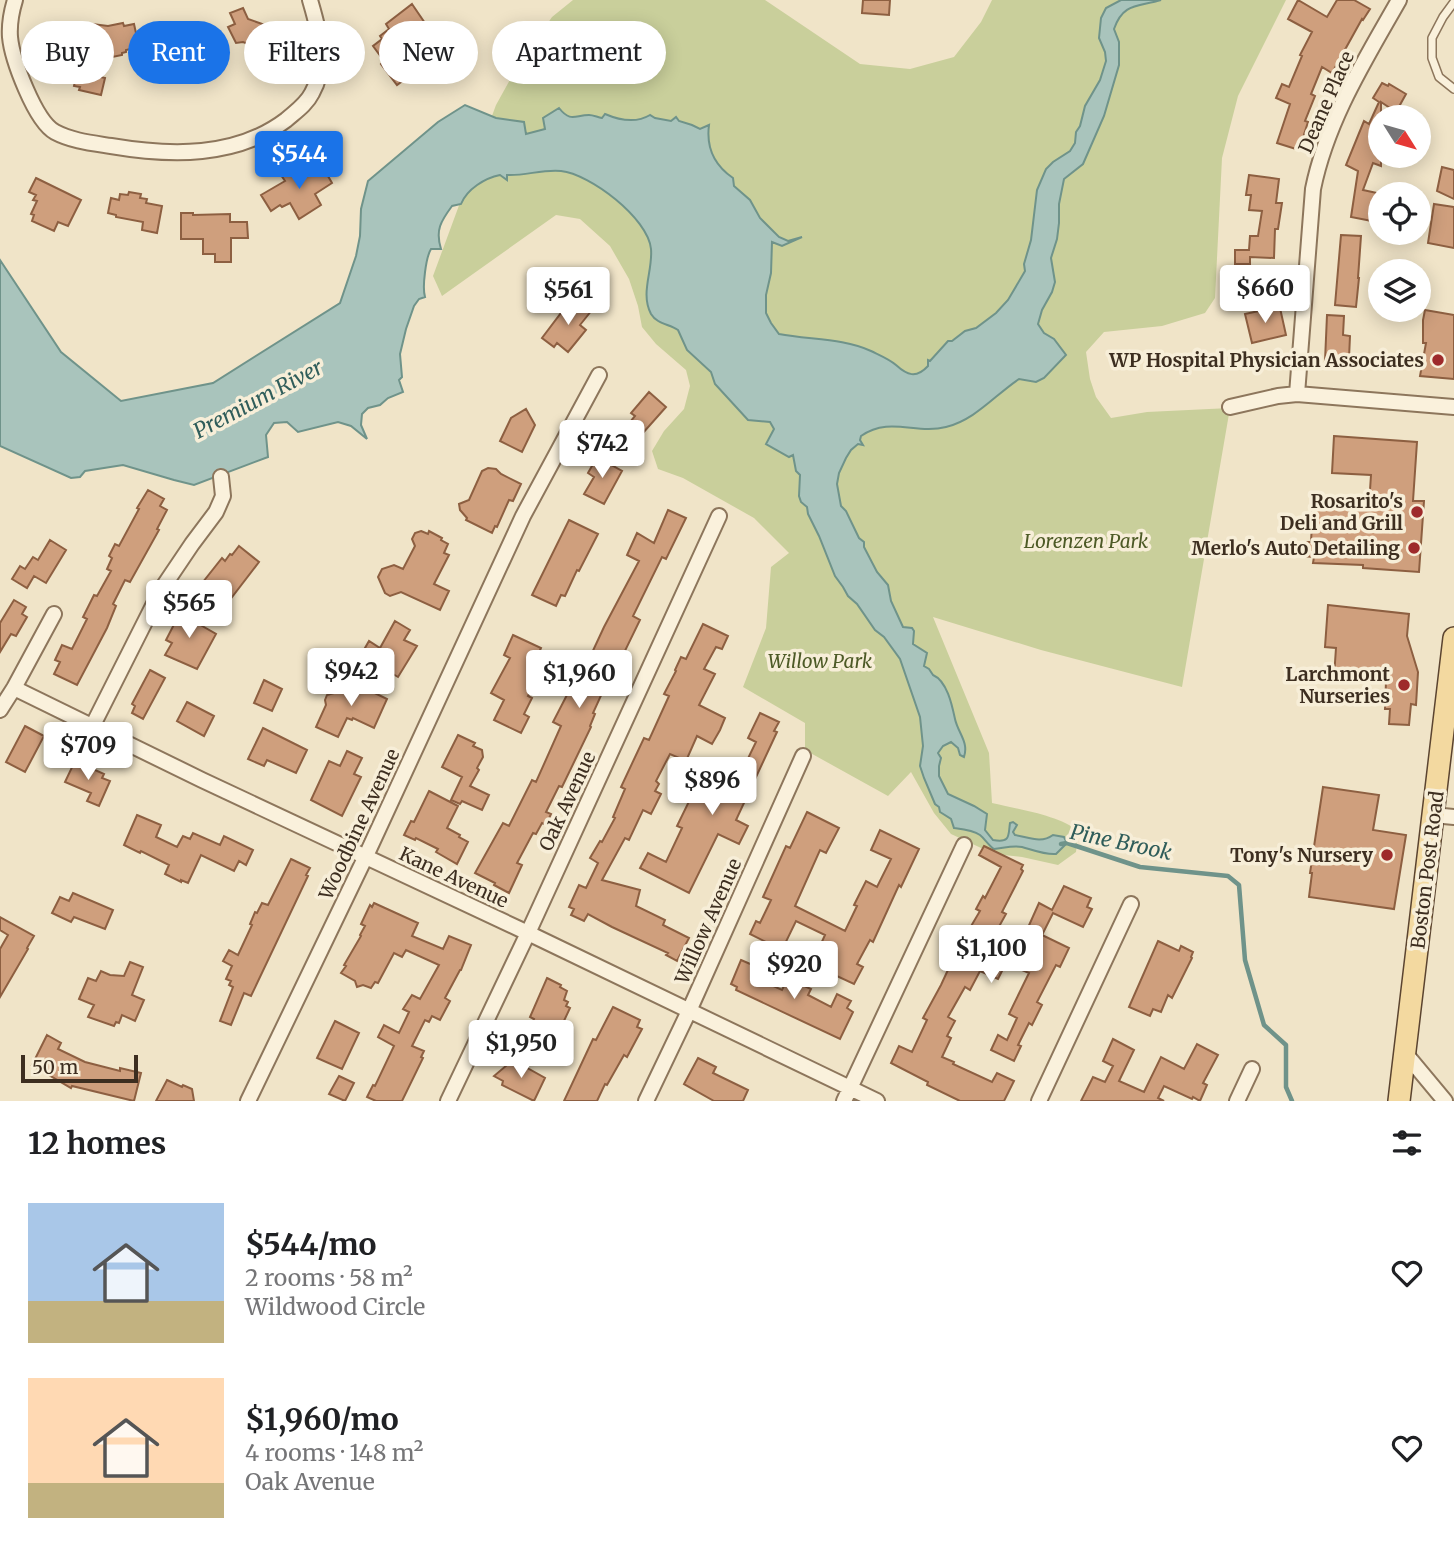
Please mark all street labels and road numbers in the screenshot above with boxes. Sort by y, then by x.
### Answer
street label: Deane Place [1293,47,1359,157]
street label: Woodbine Avenue [313,745,405,904]
street label: Oak Avenue [533,747,601,855]
street label: Boston Post Road [1405,790,1449,950]
street label: Kane Avenue [396,841,512,913]
street label: Willow Avenue [669,854,746,988]

